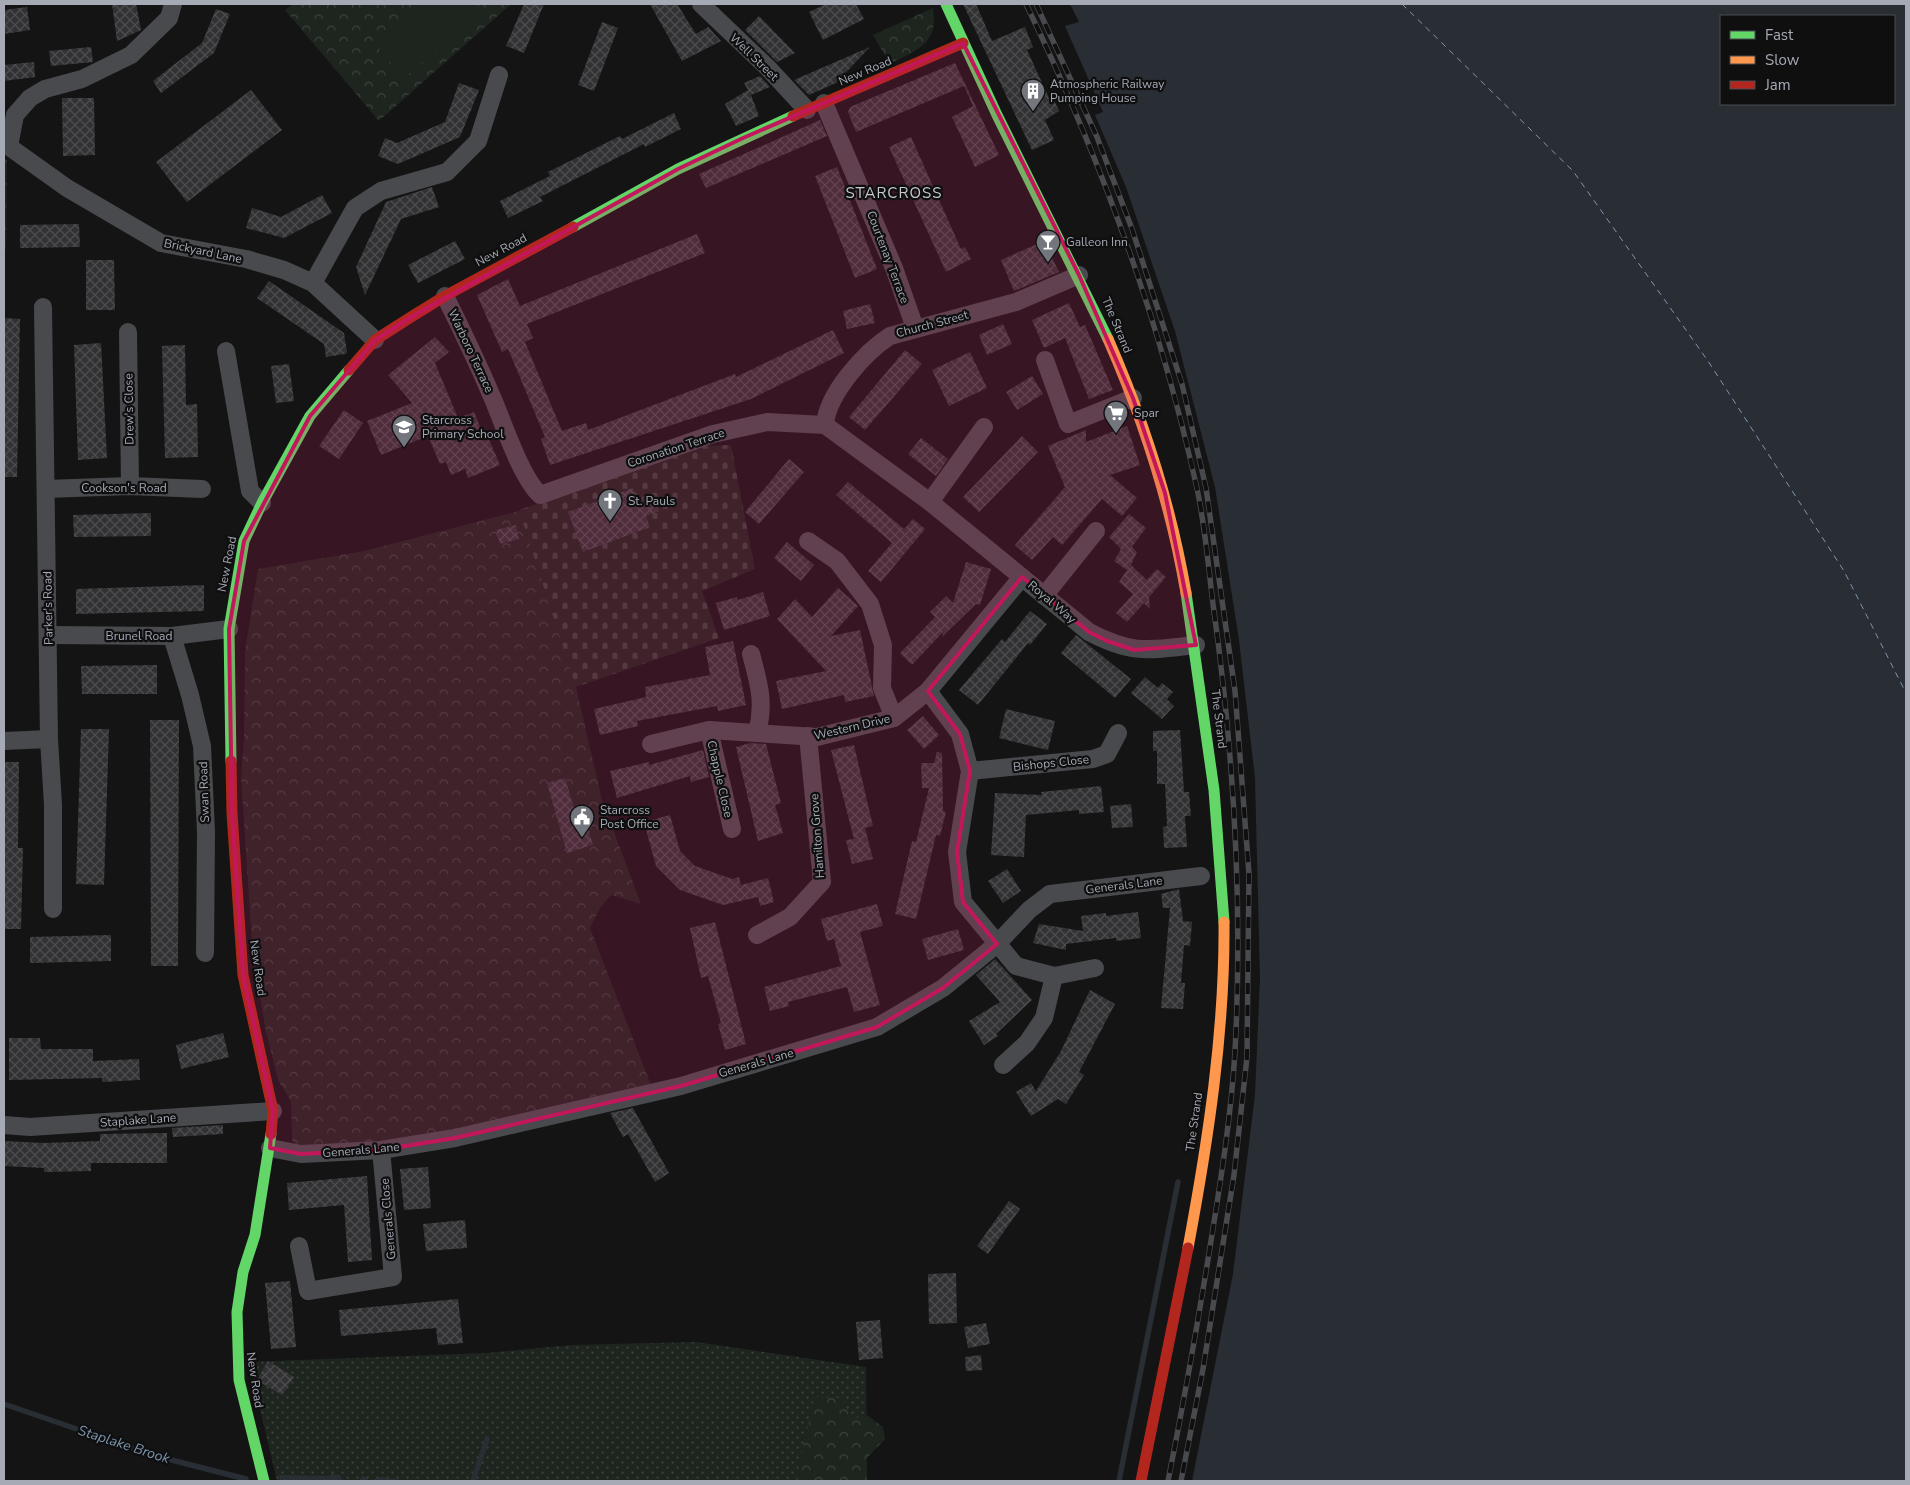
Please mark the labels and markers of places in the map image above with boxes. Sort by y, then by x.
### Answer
place label: Atmospheric Railway Pumping House [1050,76,1165,106]
building icon: Atmospheric Railway Pumping House [1020,78,1046,112]
bar icon: Galleon Inn [1035,229,1061,263]
place label: Galleon Inn [1066,234,1128,250]
supermarket icon: Spar [1103,400,1129,434]
place label: Spar [1134,405,1160,421]
place label: Starcross Primary School [422,412,504,442]
school or university icon: Starcross Primary School [391,414,417,448]
church icon: St. Pauls [597,488,623,522]
place label: St. Pauls [628,493,675,509]
place label: Starcross Post Office [600,802,659,832]
public building icon: Starcross Post Office [569,804,595,838]

